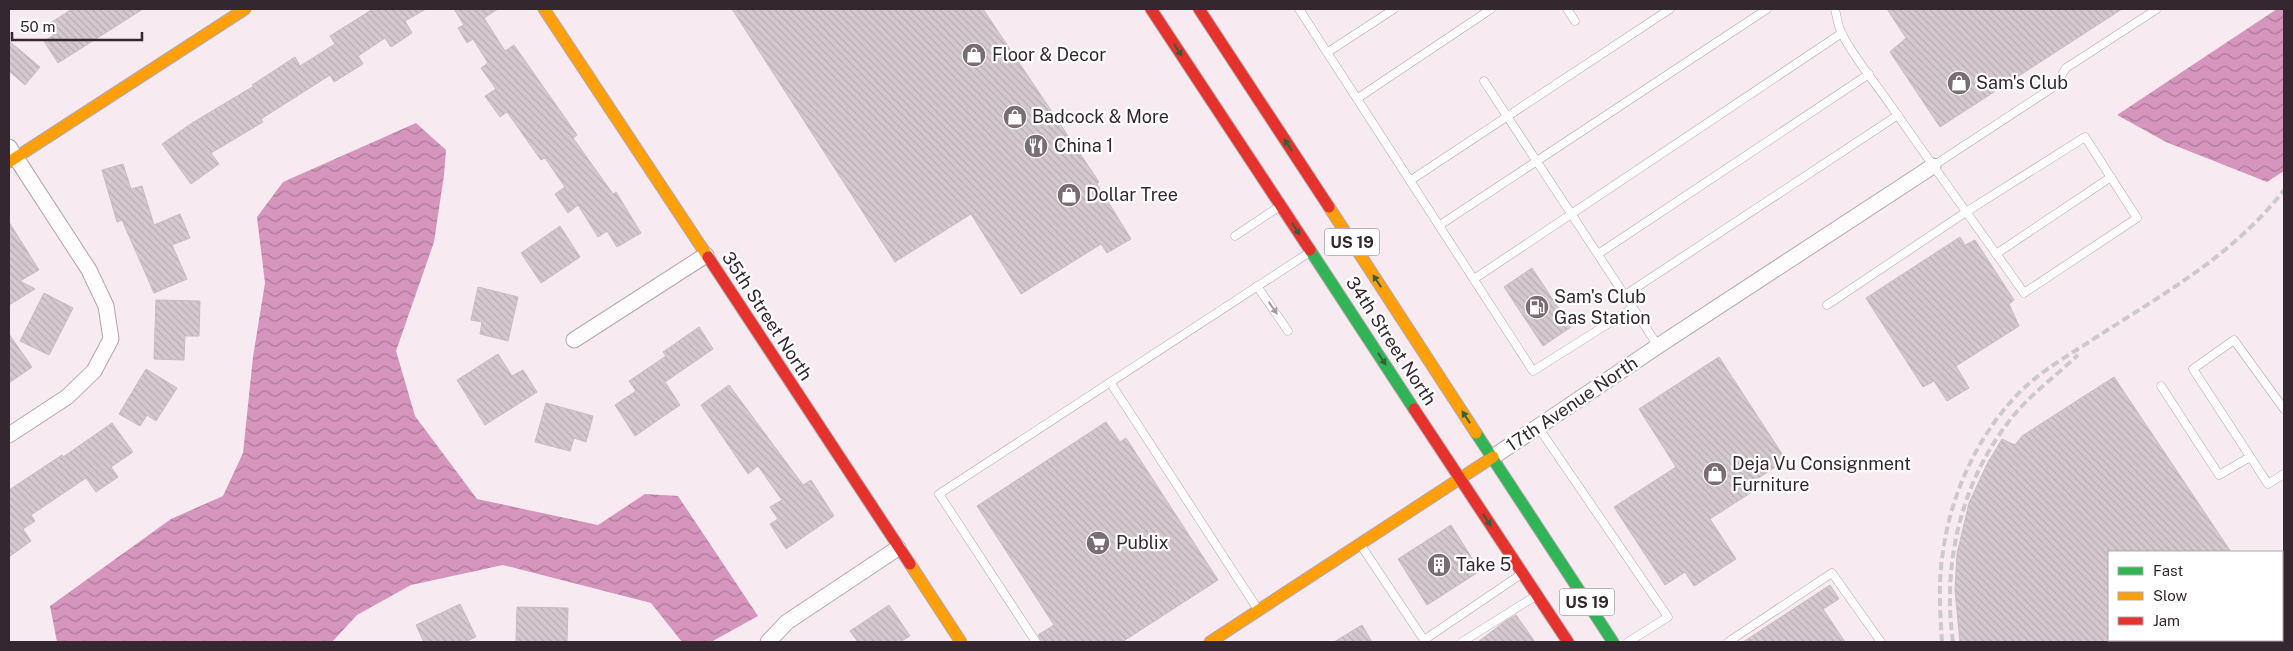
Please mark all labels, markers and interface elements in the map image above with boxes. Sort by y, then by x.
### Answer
scale bar [12,10,142,42]
text: 50 m [20,18,55,35]
shop icon: Floor & Decor [961,42,987,68]
one-way arrow [1173,43,1183,56]
place label: Floor & Decor [992,44,1106,65]
shop icon: Sam's Club [1946,70,1972,96]
place label: Sam's Club [1976,72,2068,93]
shop icon: Badcock & More [1002,104,1028,130]
place label: Badcock & More [1032,106,1169,127]
restaurant icon: China 1 [1023,133,1049,159]
place label: China 1 [1054,135,1113,156]
one-way arrow [1283,138,1293,151]
shop icon: Dollar Tree [1056,182,1082,208]
place label: Dollar Tree [1086,184,1178,205]
one-way arrow [1291,223,1301,236]
road number: US 19 [1324,228,1380,256]
street label: 35th Street North [718,247,817,384]
street label: 34th Street North [1342,272,1441,409]
one-way arrow [1373,274,1382,287]
place label: Sam's Club Gas Station [1554,286,1651,328]
fuel station icon: Sam's Club Gas Station [1524,294,1550,320]
one-way arrow [1268,301,1278,315]
street label: 17th Avenue North [1502,352,1641,455]
one-way arrow [1377,353,1386,366]
one-way arrow [1462,410,1471,423]
place label: Deja Vu Consignment Furniture [1732,453,1911,495]
shop icon: Deja Vu Consignment Furniture [1702,461,1728,487]
one-way arrow [1482,514,1492,527]
supermarket icon: Publix [1085,530,1111,556]
place label: Publix [1116,532,1169,553]
legend [2108,551,2283,641]
building icon: Take 5 [1426,552,1452,578]
place label: Take 5 [1456,554,1511,575]
text: Fast [2153,562,2183,579]
text: Slow [2153,587,2188,604]
road number: US 19 [1560,588,1614,616]
text: Jam [2153,612,2180,629]

